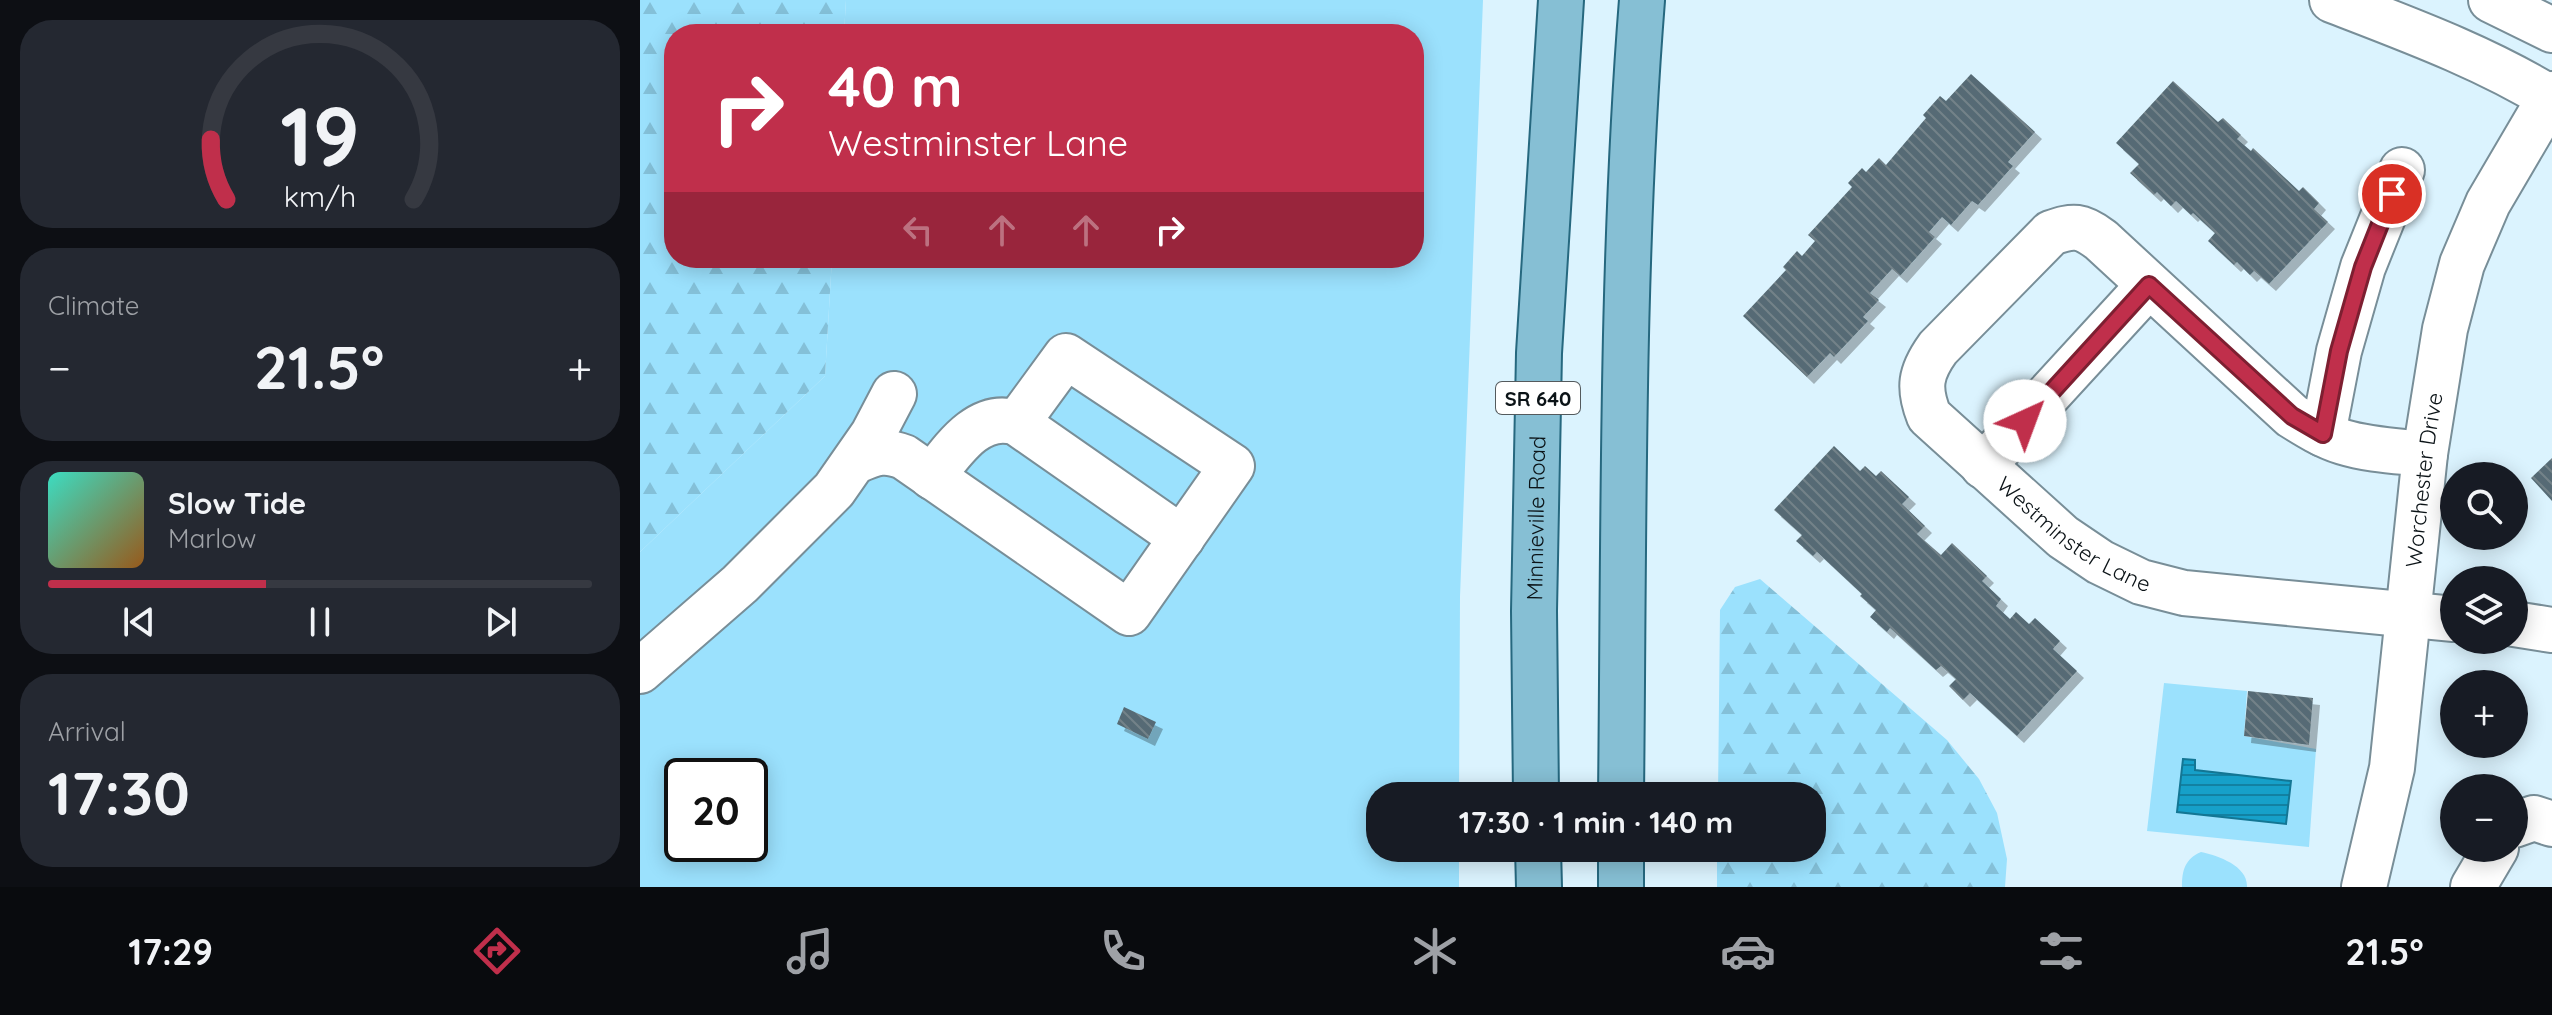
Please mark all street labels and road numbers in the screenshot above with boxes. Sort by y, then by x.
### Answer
road number: SR 640 [1496,382,1580,414]
street label: Worchester Drive [2399,390,2449,569]
street label: Minnieville Road [1520,435,1551,601]
street label: Westminster Lane [1991,470,2153,598]

